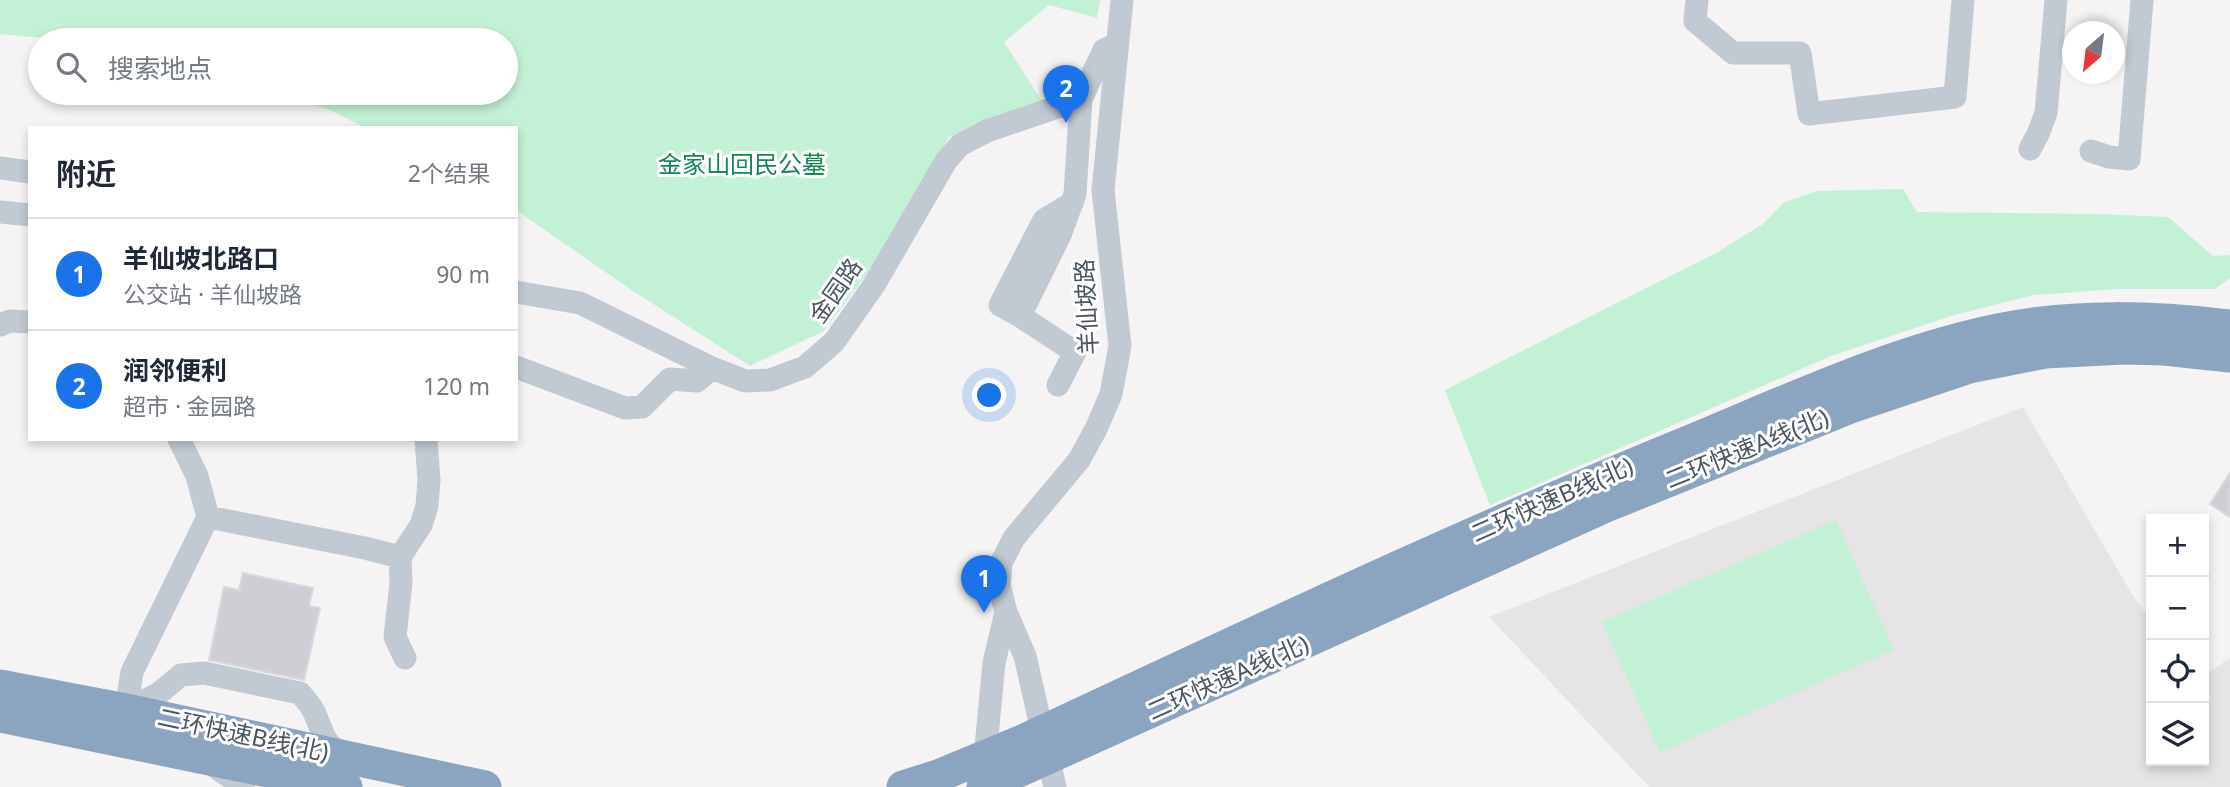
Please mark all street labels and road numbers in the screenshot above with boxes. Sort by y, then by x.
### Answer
street label: 金园路 [801,251,869,329]
street label: 羊仙坡路 [1067,258,1104,356]
street label: 二环快速A线(北) [1660,400,1833,495]
street label: 二环快速B线(北) [1465,448,1638,549]
street label: 二环快速A线(北) [1141,626,1313,727]
street label: 二环快速B线(北) [155,699,332,768]

